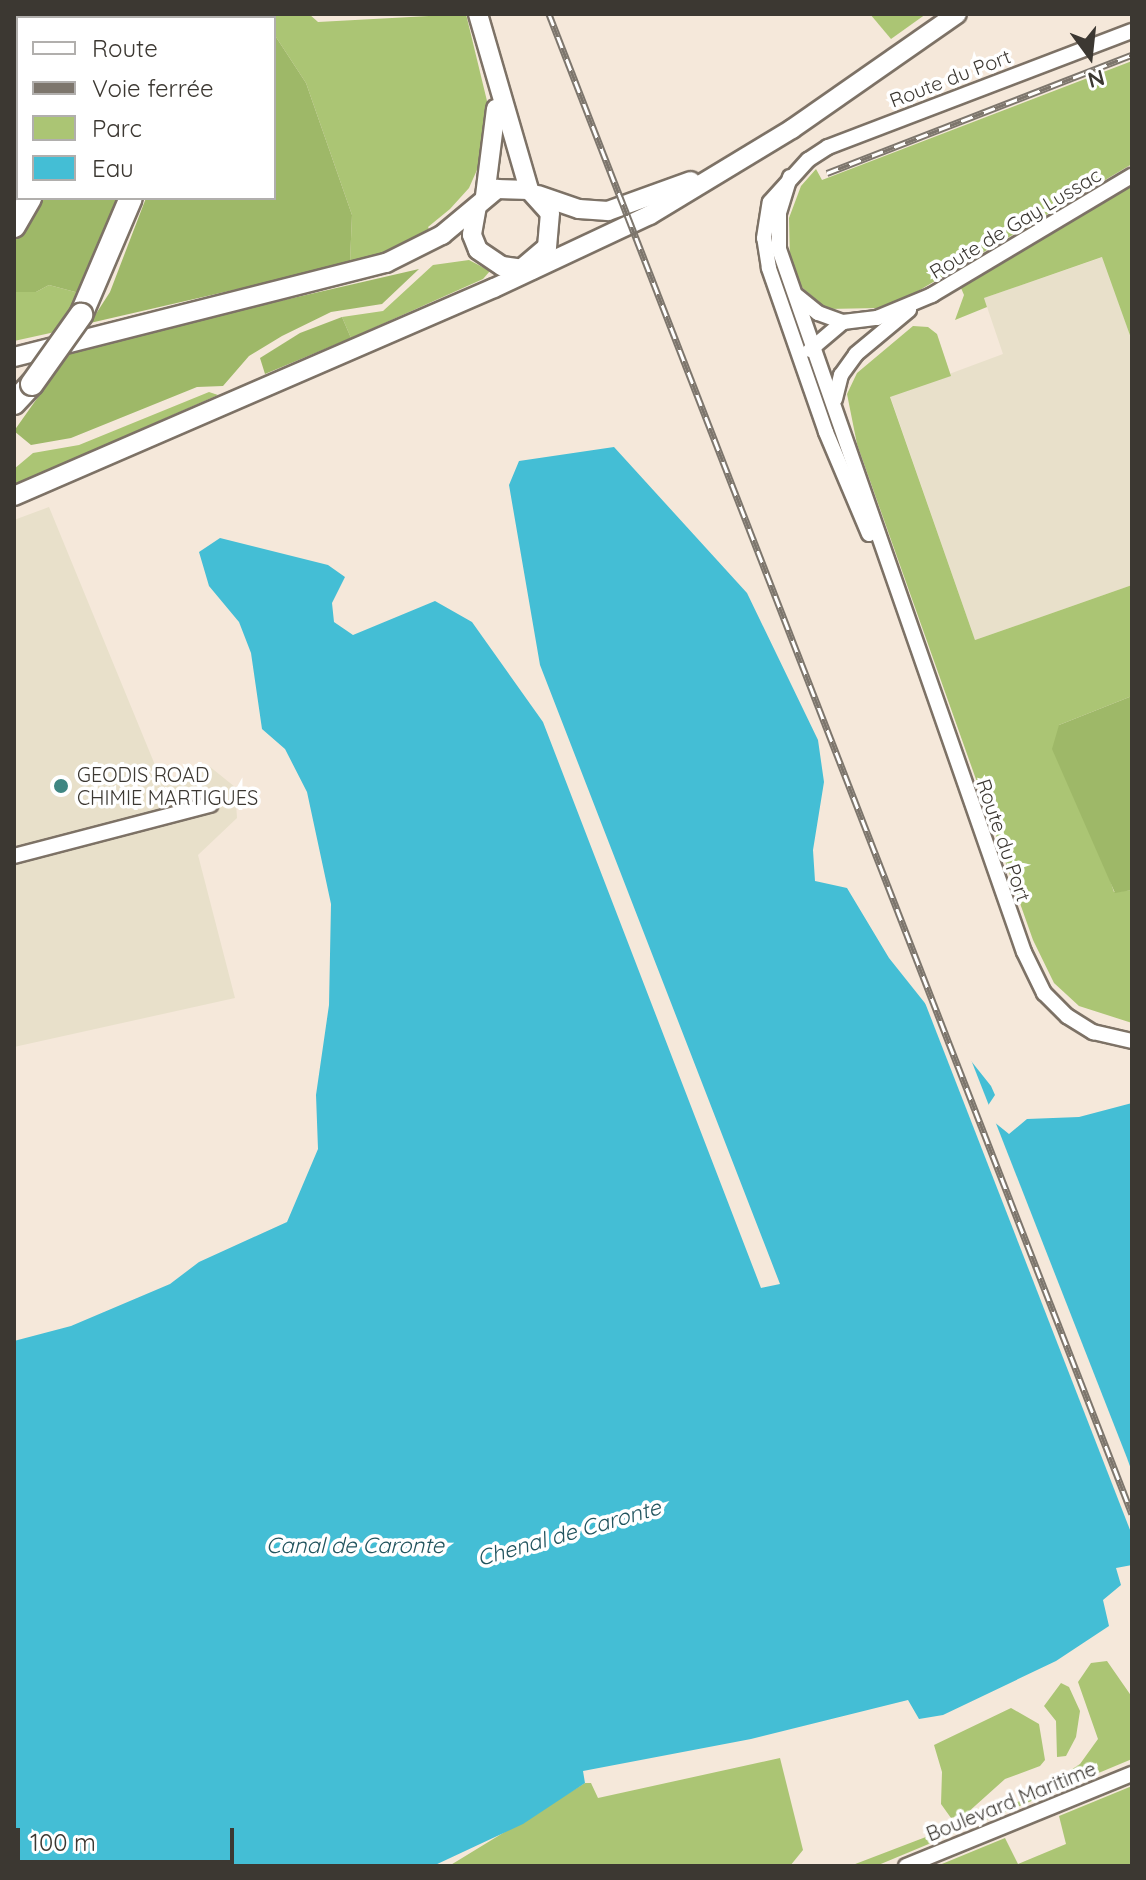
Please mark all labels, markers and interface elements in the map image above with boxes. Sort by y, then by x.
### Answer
legend [16,16,276,200]
north arrow [1050,16,1130,96]
text: Route [92,33,158,63]
street label: Route du Port [886,44,1014,112]
text: N [1085,64,1108,95]
text: Voie ferrée [92,73,214,103]
text: Parc [92,113,142,143]
text: Eau [92,153,134,183]
street label: Route de Gay Lussac [925,162,1105,284]
place label: GEODIS ROAD CHIMIE MARTIGUES [77,762,258,809]
street label: Route du Port [972,776,1036,904]
marker: GEODIS ROAD CHIMIE MARTIGUES [52,777,70,795]
water label: Chenal de Caronte [474,1494,664,1572]
water label: Canal de Caronte [266,1533,444,1559]
street label: Boulevard Maritime [923,1756,1099,1846]
scale bar [20,1812,238,1862]
text: 100 m [30,1827,96,1857]

